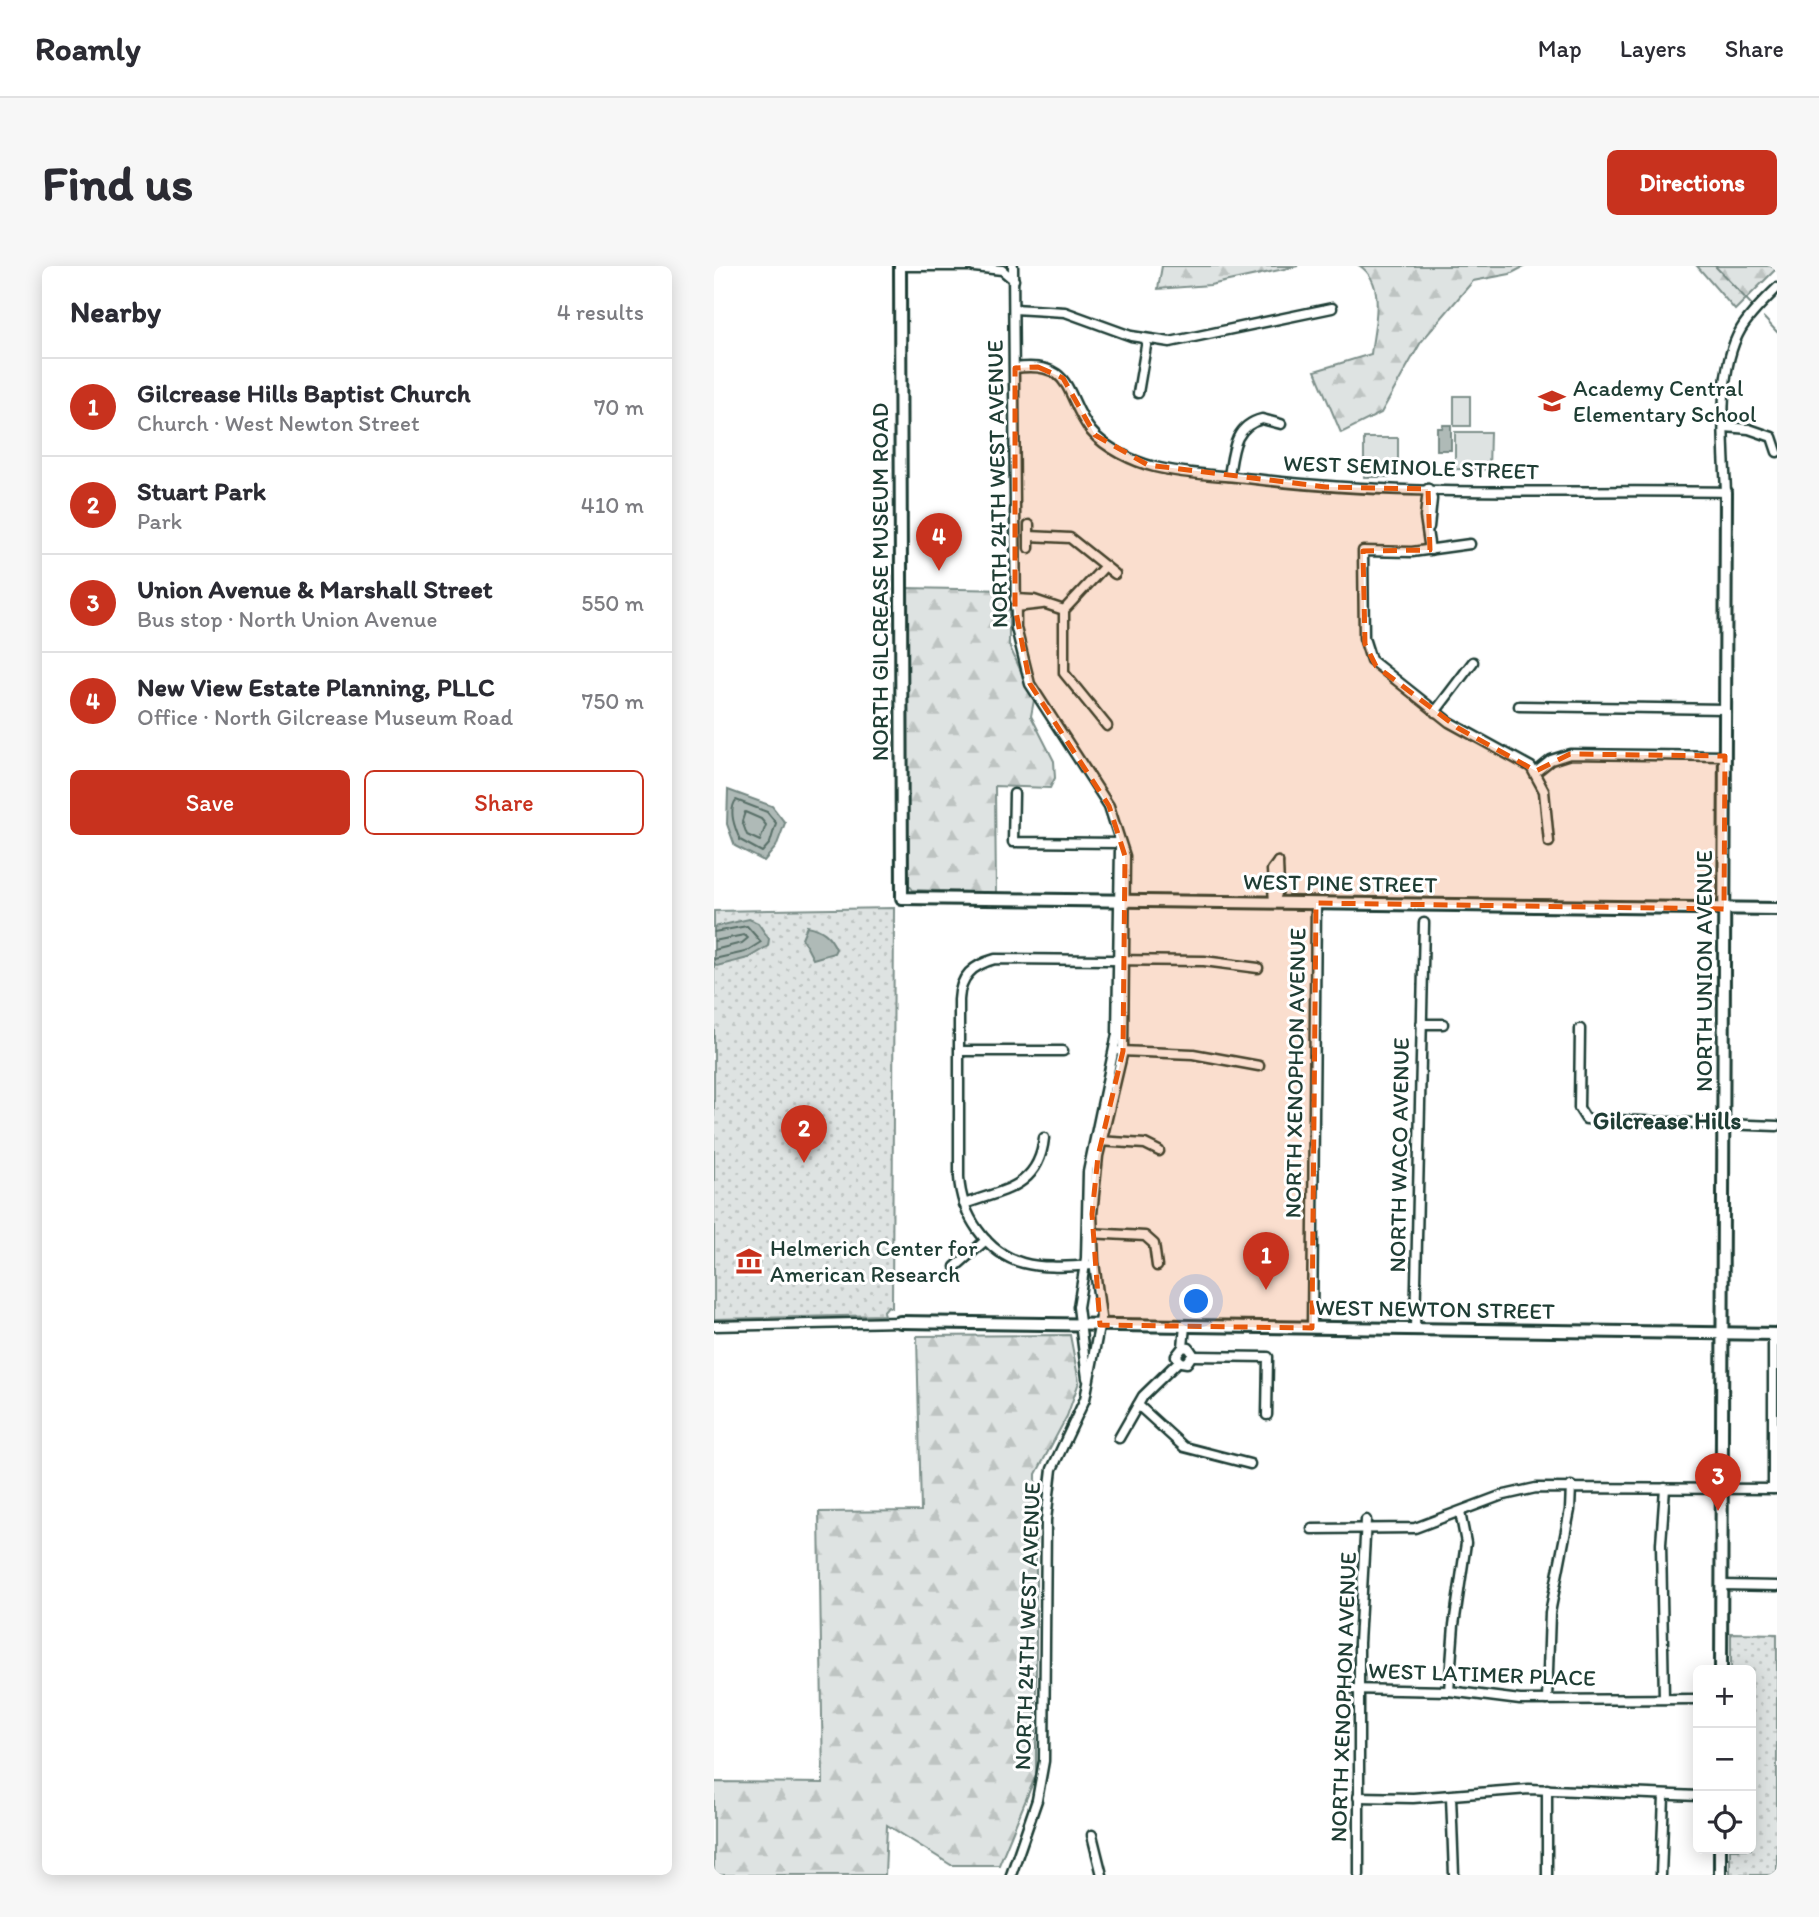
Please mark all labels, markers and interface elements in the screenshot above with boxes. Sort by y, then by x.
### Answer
text: Roamly [35,29,141,68]
text: Map [1538,34,1582,63]
text: Layers [1620,34,1687,63]
text: Share [1725,34,1784,63]
button: Directions [1607,150,1777,215]
text: Find us [42,153,193,212]
text: Nearby [70,293,161,330]
text: 4 results [557,298,644,326]
street label: NORTH 24TH WEST AVENUE [980,339,1014,628]
place label: Academy Central Elementary School [1573,374,1757,428]
text: Gilcrease Hills Baptist Church [137,377,471,409]
school or university icon: Academy Central Elementary School [1537,386,1567,416]
text: 1 [88,393,98,421]
text: 70 m [594,393,644,421]
street label: NORTH GILCREASE MUSEUM ROAD [866,403,894,761]
text: Church · West Newton Street [137,409,420,437]
street label: WEST SEMINOLE STREET [1282,449,1540,485]
text: Stuart Park [137,475,266,507]
text: 2 [87,491,99,519]
text: 410 m [581,491,644,519]
text: Park [137,507,182,535]
pin: 4 [916,513,962,571]
text: Union Avenue & Marshall Street [137,573,493,605]
text: 3 [87,589,99,617]
text: 550 m [581,589,644,617]
text: Bus stop · North Union Avenue [137,605,437,633]
text: New View Estate Planning, PLLC [137,671,495,703]
text: 4 [86,687,100,715]
text: 750 m [582,687,644,715]
text: Office · North Gilcrease Museum Road [137,703,513,731]
button: Save [70,770,350,835]
button: Share [364,770,644,835]
street label: NORTH UNION AVENUE [1690,850,1718,1092]
street label: WEST PINE STREET [1243,867,1438,899]
street label: NORTH XENOPHON AVENUE [1278,927,1312,1219]
street label: NORTH WACO AVENUE [1383,1037,1415,1273]
pin: 2 [781,1105,827,1163]
district label: Gilcrease Hills [1593,1106,1741,1135]
pin: 1 [1243,1232,1289,1290]
place label: Helmerich Center for American Research [770,1234,977,1288]
museum icon: Helmerich Center for American Research [734,1246,764,1276]
your location [1179,1284,1213,1318]
street label: WEST NEWTON STREET [1315,1293,1555,1325]
pin: 3 [1695,1453,1741,1511]
street label: NORTH 24TH WEST AVENUE [1008,1481,1046,1771]
street label: NORTH XENOPHON AVENUE [1324,1551,1362,1843]
street label: WEST LATIMER PLACE [1368,1656,1597,1692]
map controls [1693,1665,1756,1854]
button: + [1693,1665,1756,1728]
button: − [1693,1728,1756,1791]
button: locate [1693,1791,1756,1854]

